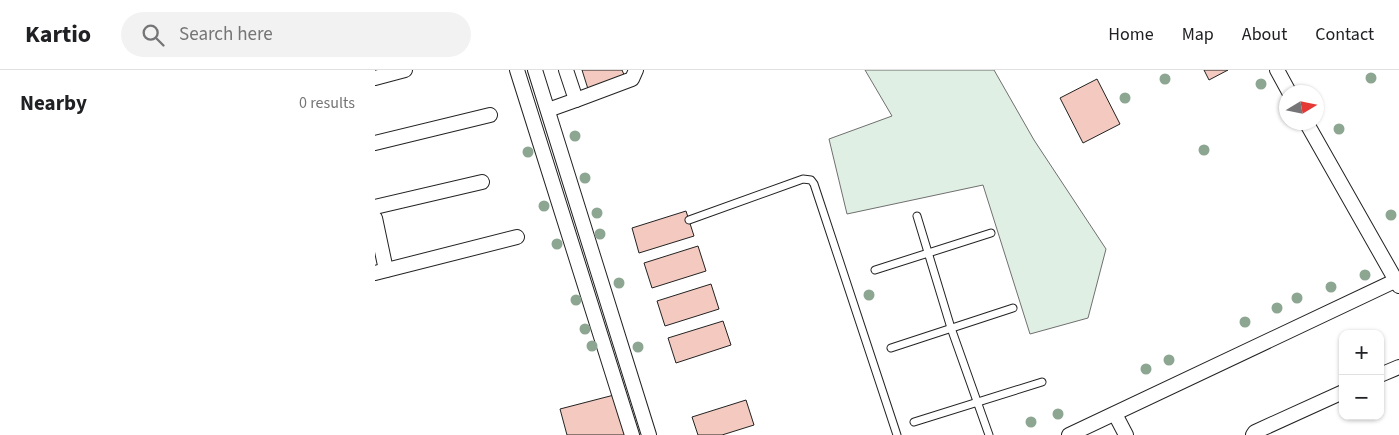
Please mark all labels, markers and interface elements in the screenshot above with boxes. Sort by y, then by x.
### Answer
search box [121,12,471,57]
text: Kartio [25,17,91,52]
icon: search [139,21,167,49]
text: Search here [179,21,273,48]
text: Home [1108,22,1154,47]
text: Map [1182,22,1214,47]
text: About [1242,22,1287,47]
text: Contact [1315,22,1374,47]
north arrow [1279,85,1324,130]
text: Nearby [20,88,87,118]
text: 0 results [299,92,355,114]
map controls [1339,330,1384,420]
button: + [1339,330,1384,375]
button: − [1339,375,1384,420]

